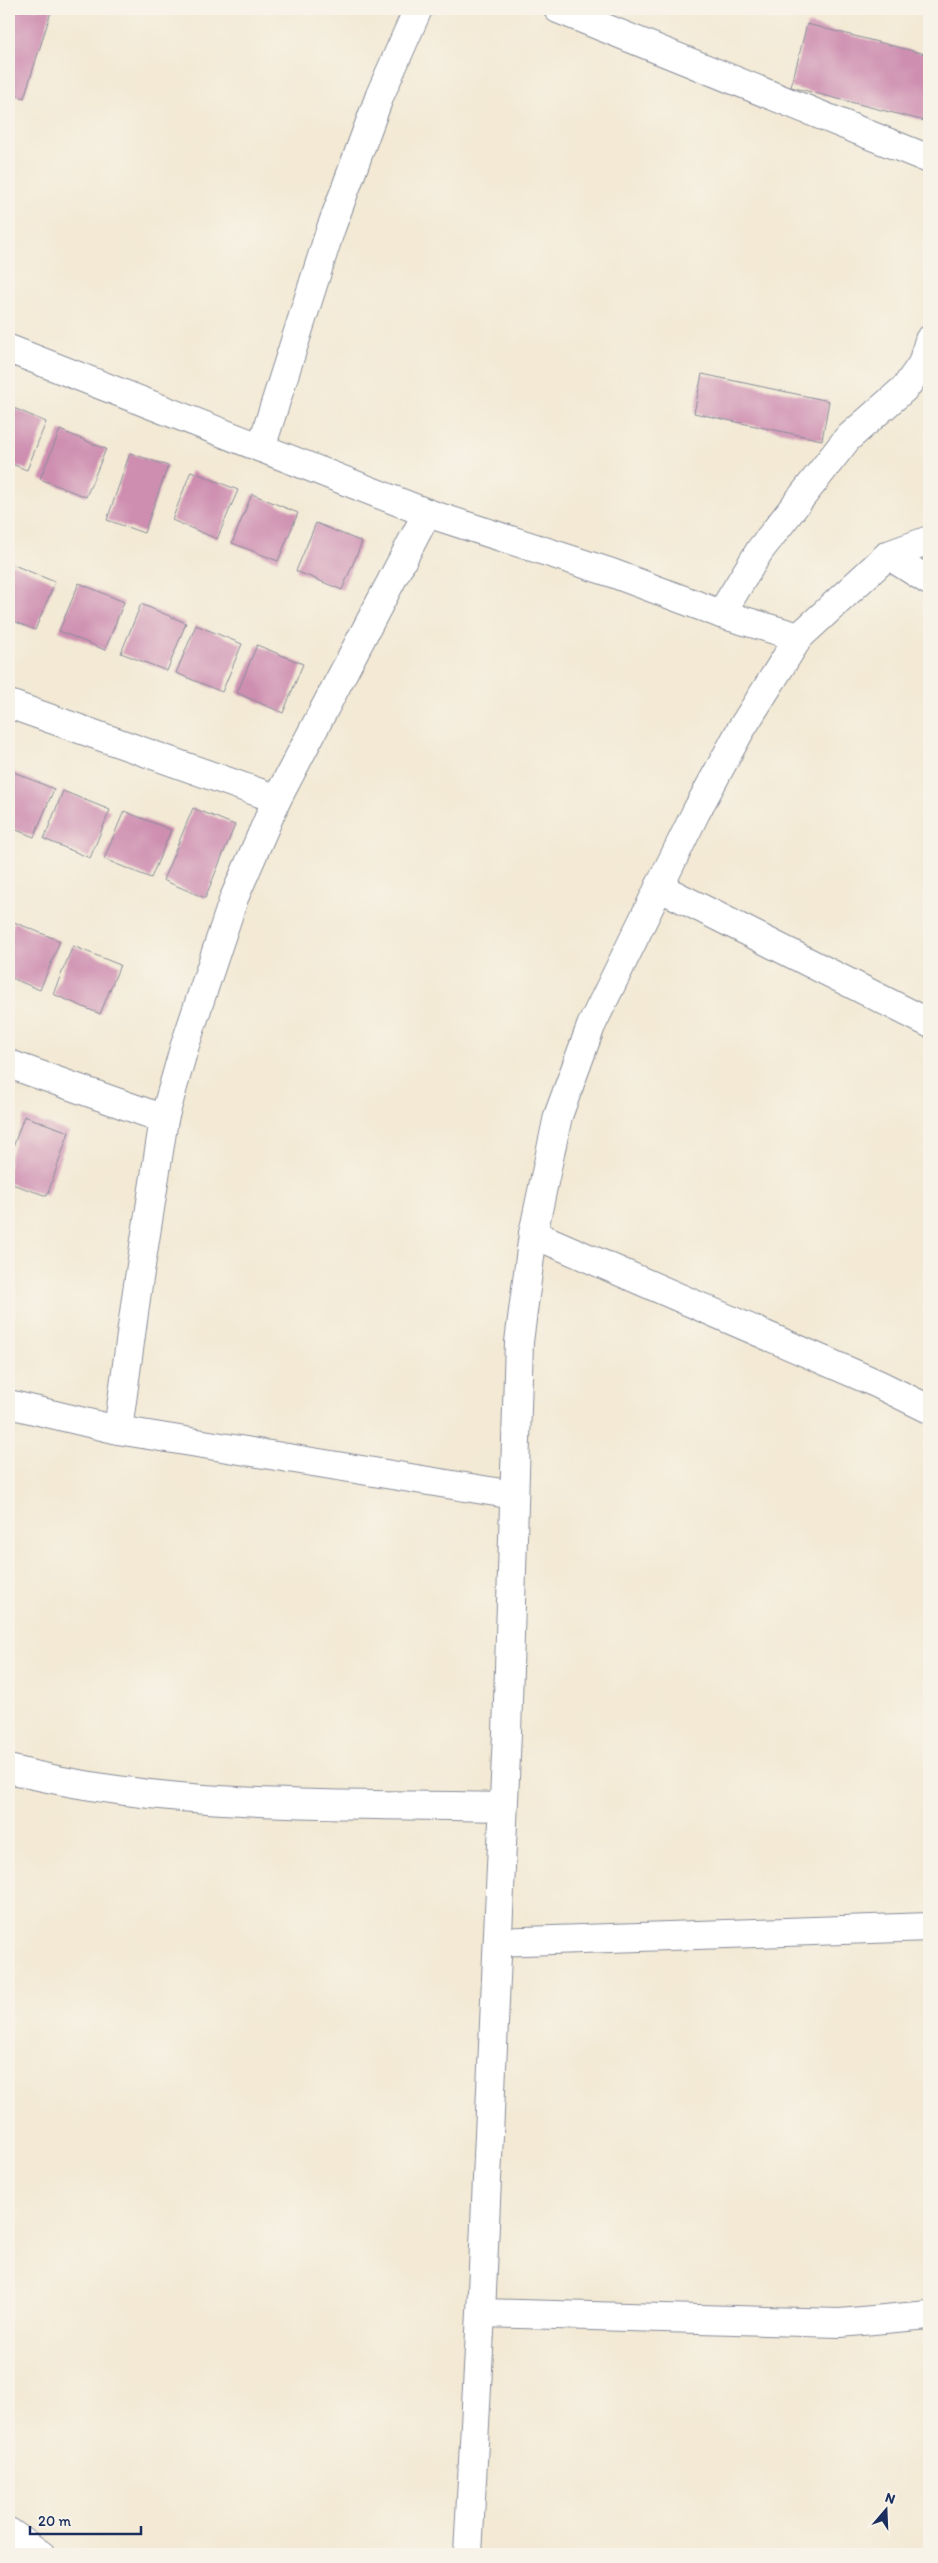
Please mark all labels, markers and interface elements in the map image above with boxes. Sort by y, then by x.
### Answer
north arrow [860,2486,910,2536]
text: N [883,2489,897,2508]
scale bar [30,2503,141,2535]
text: 20 m [38,2512,72,2530]

